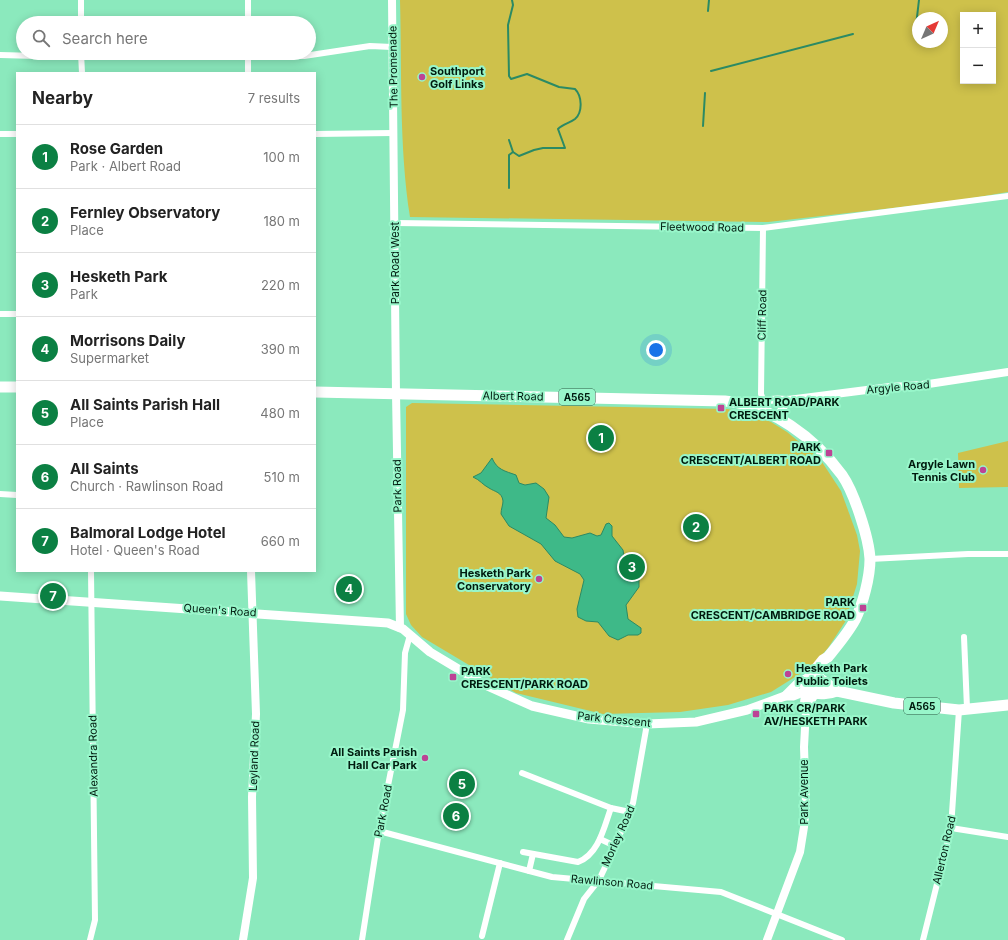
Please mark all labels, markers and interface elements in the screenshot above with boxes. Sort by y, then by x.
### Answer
north arrow [912,12,948,48]
map controls [960,12,996,84]
button: + [960,12,996,48]
search box [16,16,316,60]
street label: The Promenade [385,26,401,108]
icon: search [30,27,52,49]
text: Search here [62,29,148,48]
button: − [960,48,996,84]
place label: Southport Golf Links [430,64,484,91]
marker: Southport Golf Links [417,72,427,82]
text: Nearby [32,88,93,108]
text: 7 results [248,90,300,106]
text: Rose Garden [70,139,163,158]
text: 1 [42,149,48,165]
text: 100 m [263,149,300,165]
text: Park · Albert Road [70,158,181,174]
text: Fernley Observatory [70,203,220,222]
text: 2 [41,213,49,229]
text: 180 m [263,213,300,229]
street label: Fleetwood Road [660,219,744,235]
street label: Park Road West [388,221,402,304]
text: Place [70,222,104,238]
text: Hesketh Park [70,267,168,286]
text: 3 [41,277,49,293]
text: 220 m [261,277,300,293]
text: Park [70,286,98,302]
street label: Cliff Road [755,290,769,340]
text: Morrisons Daily [70,331,185,350]
your location [646,340,666,360]
text: 4 [41,341,49,357]
text: 390 m [261,341,300,357]
text: Supermarket [70,350,149,366]
street label: Argyle Road [866,377,930,397]
street label: Albert Road [482,388,544,404]
road number: A565 [559,389,595,405]
text: All Saints Parish Hall [70,395,220,414]
place label: ALBERT ROAD/PARK CRESCENT [729,395,839,422]
marker: ALBERT ROAD/PARK CRESCENT [716,403,726,413]
text: 5 [41,405,49,421]
text: 480 m [260,405,300,421]
text: Place [70,414,104,430]
pin: 1 [588,423,614,453]
place label: PARK CRESCENT/ALBERT ROAD [681,440,821,467]
marker: PARK CRESCENT/ALBERT ROAD [824,448,834,458]
place label: Argyle Lawn Tennis Club [908,457,975,484]
text: All Saints [70,459,139,478]
street label: Park Road [390,459,404,513]
marker: Argyle Lawn Tennis Club [978,465,988,475]
text: 6 [41,469,49,485]
text: 510 m [264,469,300,485]
text: Church · Rawlinson Road [70,478,223,494]
pin: 2 [683,512,709,542]
text: Balmoral Lodge Hotel [70,523,226,542]
text: 7 [41,533,49,549]
text: 660 m [261,533,300,549]
text: Hotel · Queen's Road [70,542,200,558]
pin: 3 [619,552,645,582]
place label: Hesketh Park Conservatory [457,566,532,593]
pin: 4 [336,574,362,604]
marker: Hesketh Park Conservatory [534,574,544,584]
pin: 7 [40,581,66,611]
place label: PARK CRESCENT/CAMBRIDGE ROAD [691,595,855,622]
street label: Queen's Road [183,600,257,620]
marker: PARK CRESCENT/CAMBRIDGE ROAD [858,603,868,613]
place label: Hesketh Park Public Toilets [796,661,868,688]
place label: PARK CRESCENT/PARK ROAD [461,664,588,691]
marker: Hesketh Park Public Toilets [783,669,793,679]
marker: PARK CRESCENT/PARK ROAD [448,672,458,682]
road number: A565 [904,698,940,714]
place label: PARK CR/PARK AV/HESKETH PARK [764,701,868,728]
street label: Park Crescent [577,708,652,730]
marker: PARK CR/PARK AV/HESKETH PARK [751,709,761,719]
street label: Alexandra Road [85,715,101,797]
street label: Leyland Road [246,721,262,791]
place label: All Saints Parish Hall Car Park [330,745,418,772]
marker: All Saints Parish Hall Car Park [420,753,430,763]
street label: Park Avenue [797,759,811,825]
pin: 5 [449,769,475,799]
street label: Park Road [371,784,395,838]
pin: 6 [443,801,469,831]
street label: Morley Road [598,803,638,869]
street label: Allerton Road [929,814,959,886]
street label: Rawlinson Road [570,871,654,893]

